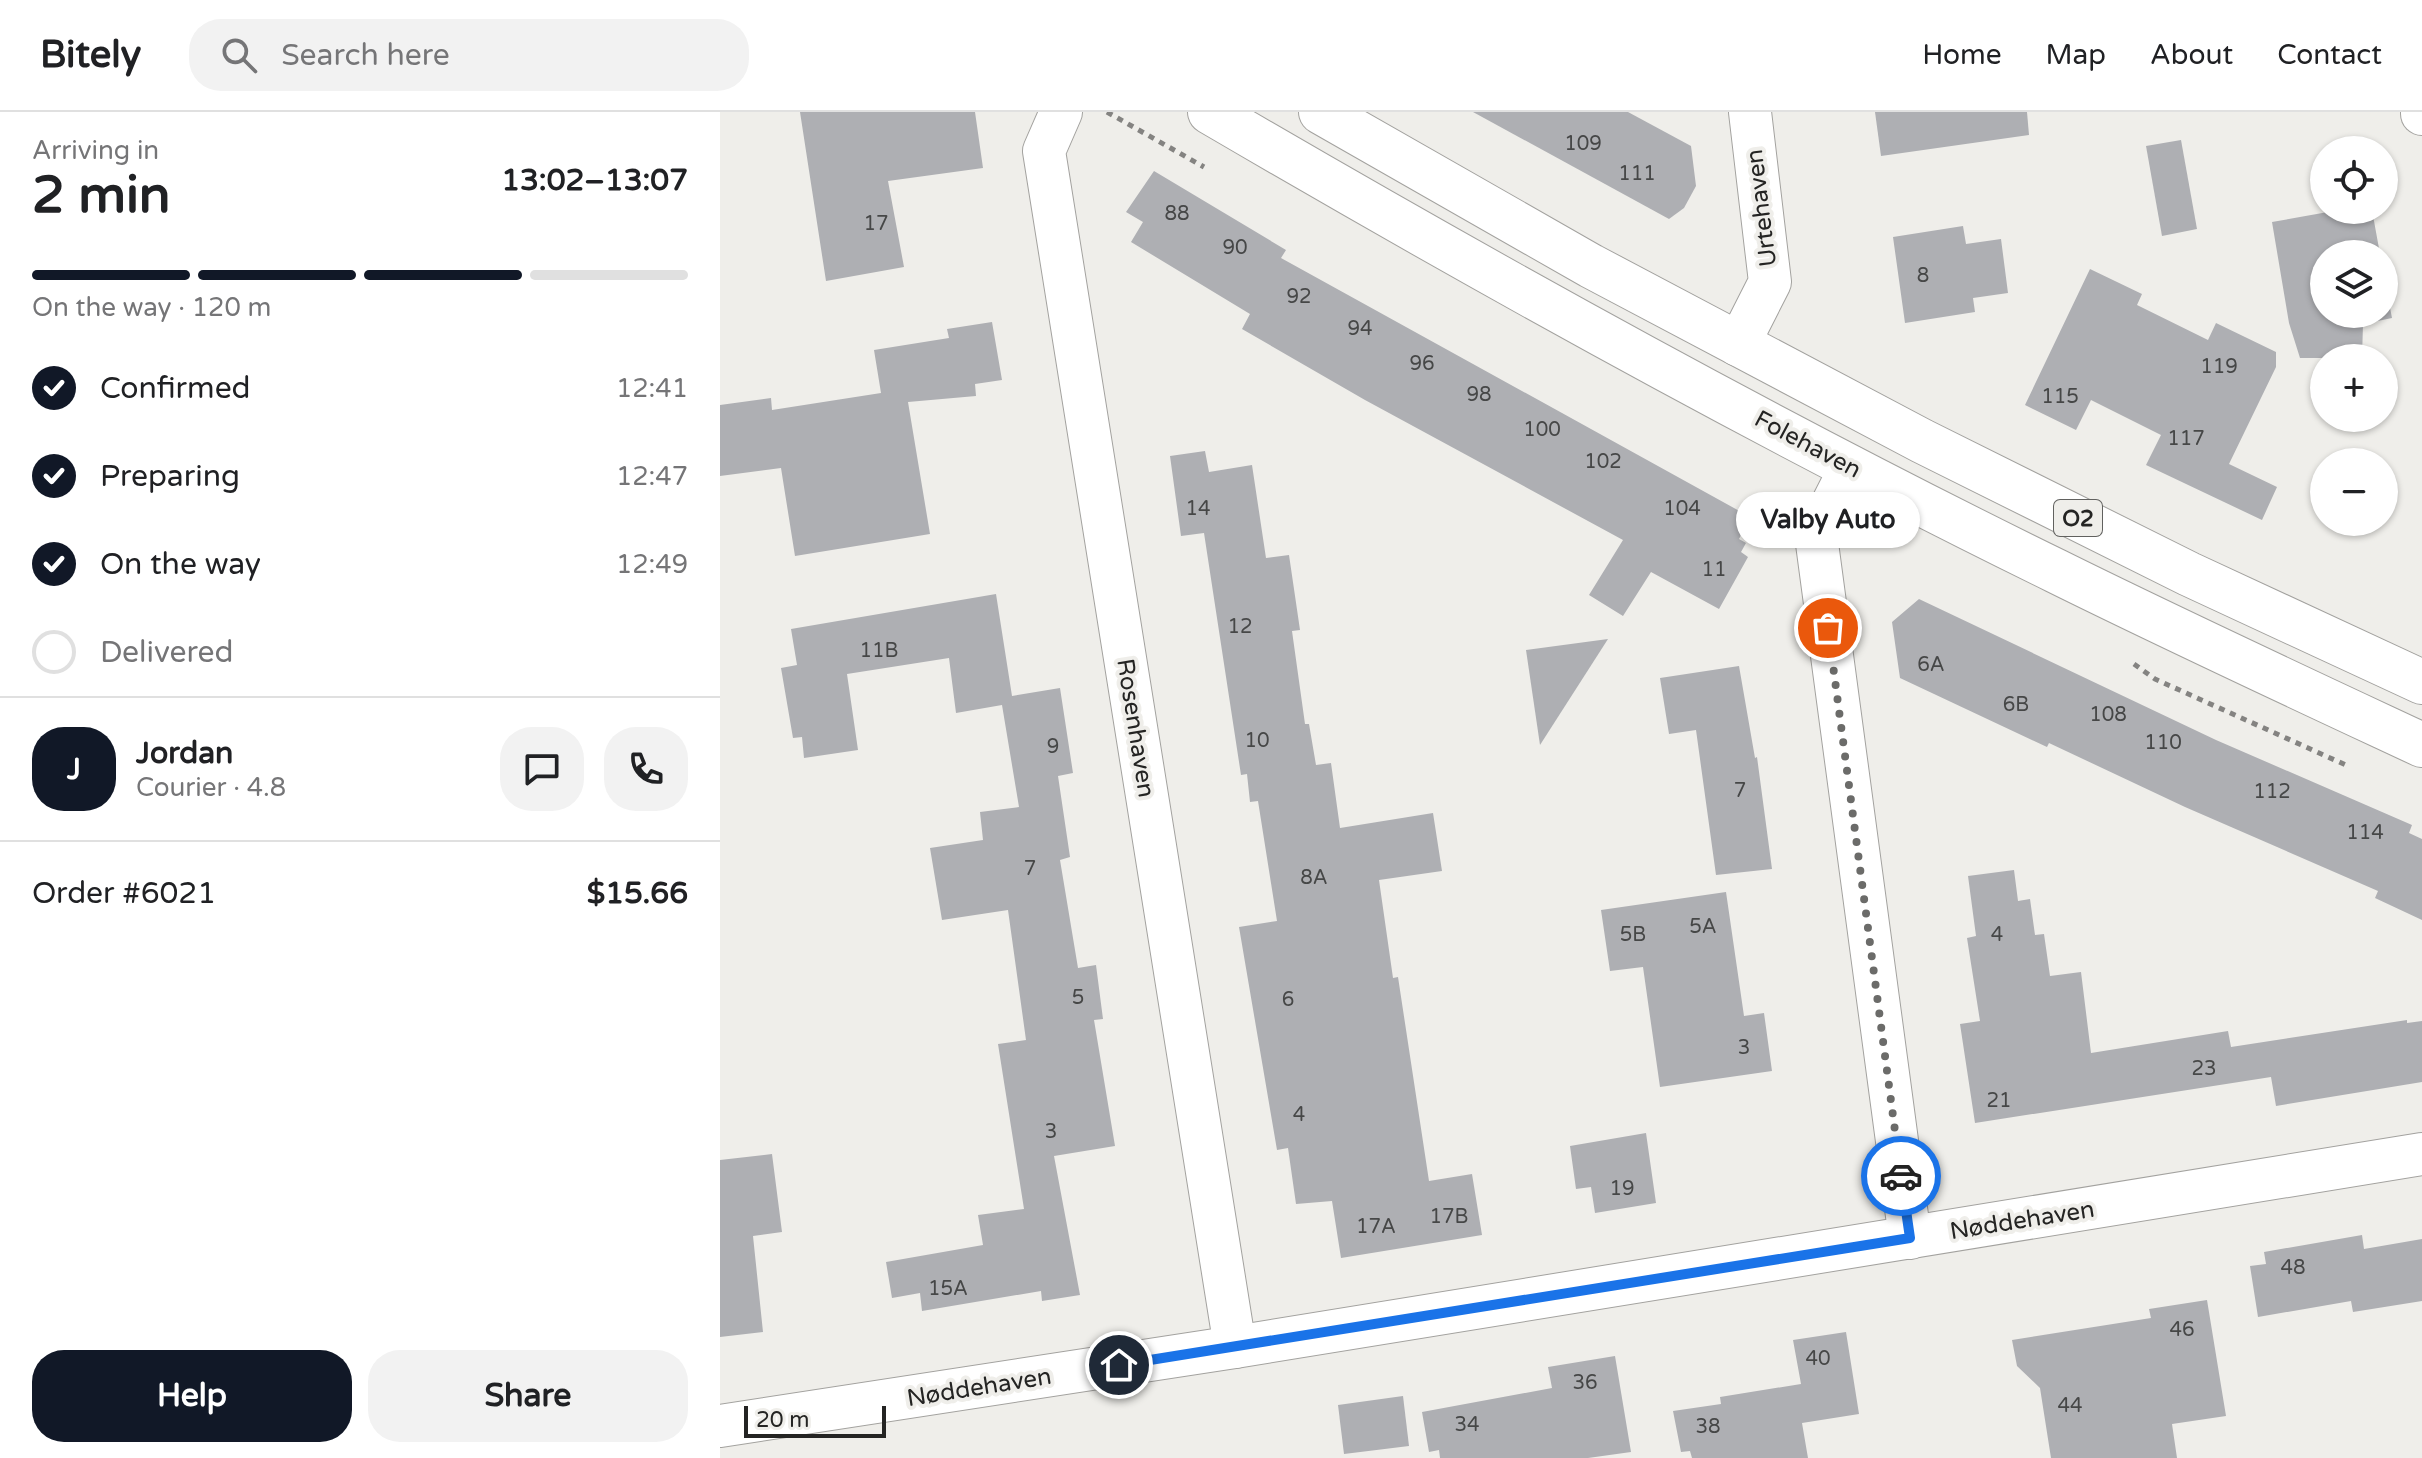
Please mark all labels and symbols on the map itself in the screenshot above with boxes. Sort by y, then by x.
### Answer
house number: 109 [1564,132,1602,156]
street label: Urtehaven [1740,148,1783,268]
house number: 111 [1618,162,1656,186]
house number: 88 [1164,202,1190,226]
house number: 17 [863,212,889,236]
house number: 90 [1222,236,1248,260]
house number: 8 [1917,264,1929,288]
house number: 92 [1286,285,1312,309]
house number: 94 [1347,317,1373,341]
house number: 96 [1409,352,1435,376]
house number: 119 [2200,355,2238,379]
house number: 98 [1466,383,1492,407]
house number: 115 [2041,385,2079,409]
street label: Folehaven [1750,404,1866,485]
house number: 100 [1523,418,1561,442]
house number: 117 [2167,427,2205,451]
house number: 102 [1584,450,1622,474]
callout: Valby Auto [1736,492,1920,548]
house number: 14 [1185,497,1211,521]
house number: 104 [1663,497,1701,521]
road number: O2 [2054,500,2102,536]
house number: 11 [1701,558,1727,582]
pin [1794,594,1862,662]
house number: 12 [1227,615,1253,639]
house number: 11B [860,639,898,663]
house number: 6A [1917,653,1945,677]
street label: Rosenhaven [1110,657,1161,800]
house number: 6B [2003,693,2029,717]
house number: 108 [2089,703,2127,727]
house number: 10 [1244,729,1270,753]
house number: 110 [2144,731,2182,755]
house number: 9 [1047,735,1059,759]
house number: 7 [1734,779,1746,803]
house number: 112 [2253,780,2291,804]
house number: 114 [2346,821,2384,845]
house number: 7 [1024,857,1036,881]
house number: 8A [1300,866,1328,890]
house number: 5A [1689,915,1717,939]
house number: 5B [1620,923,1646,947]
house number: 4 [1991,923,2003,947]
house number: 5 [1072,986,1084,1010]
house number: 6 [1282,988,1294,1012]
house number: 3 [1738,1036,1750,1060]
house number: 23 [2191,1057,2217,1081]
house number: 21 [1986,1089,2012,1113]
house number: 4 [1293,1103,1305,1127]
house number: 3 [1045,1120,1057,1144]
courier [1861,1136,1941,1216]
house number: 19 [1609,1177,1635,1201]
street label: Nøddehaven [1948,1195,2096,1246]
house number: 17B [1430,1205,1468,1229]
house number: 17A [1356,1215,1396,1239]
house number: 48 [2280,1256,2306,1280]
house number: 15A [928,1277,968,1301]
house number: 46 [2169,1318,2195,1342]
pin [1085,1331,1153,1399]
house number: 40 [1805,1347,1831,1371]
street label: Nøddehaven [905,1362,1053,1413]
house number: 36 [1572,1371,1598,1395]
house number: 44 [2057,1394,2083,1418]
scale bar [744,1402,886,1438]
house number: 34 [1454,1413,1480,1437]
house number: 38 [1695,1415,1721,1439]

